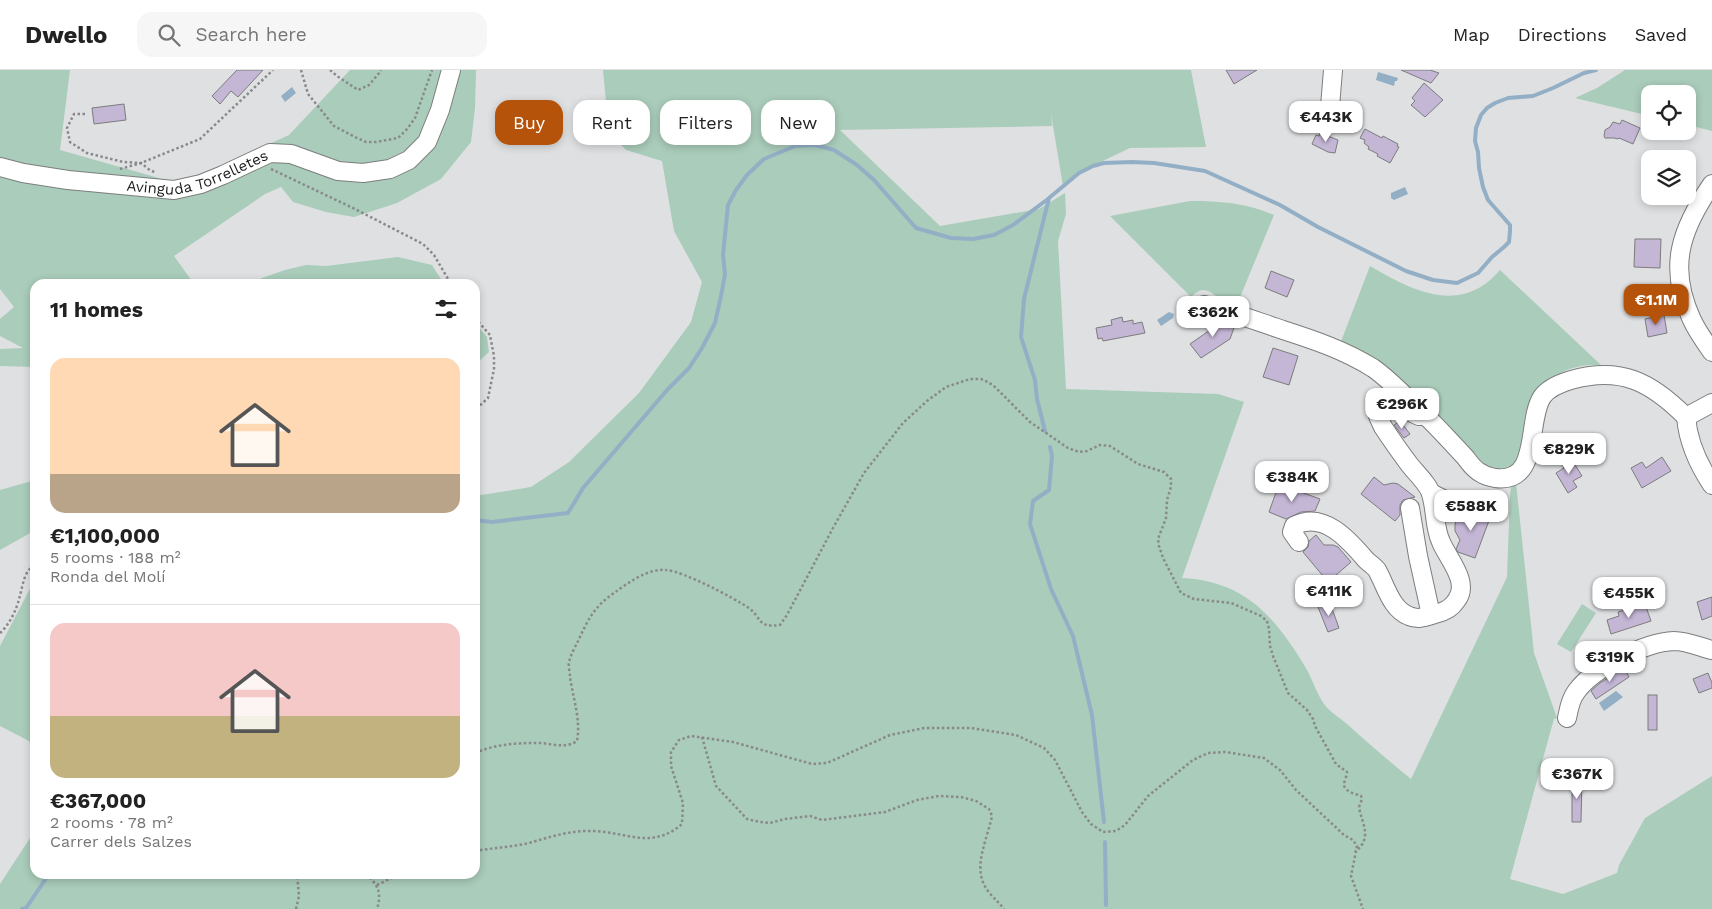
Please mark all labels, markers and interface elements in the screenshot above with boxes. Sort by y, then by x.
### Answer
search box [137,12,487,57]
text: Dwello [25,21,107,49]
icon: search [155,21,183,49]
text: Search here [195,23,307,46]
text: Map [1453,24,1490,45]
text: Directions [1518,24,1607,45]
text: Saved [1635,24,1687,45]
map controls [1641,85,1696,205]
button: locate [1641,85,1696,140]
chip: Buy [495,100,563,145]
chip: Rent [573,100,650,145]
chip: Filters [660,100,751,145]
chip: New [761,100,835,145]
pin: €443K [1291,100,1361,143]
text: €443K [1300,107,1352,126]
street label: Avinguda Torrelletes [126,146,271,199]
button: layers [1641,150,1696,205]
pin: €1.1M [1621,284,1691,326]
text: €1.1M [1635,290,1677,309]
icon: filters [432,295,460,323]
pin: €362K [1178,296,1248,338]
text: 11 homes [50,297,143,322]
text: €362K [1187,302,1239,321]
pin: €296K [1367,388,1437,430]
icon: home [210,390,300,480]
text: €296K [1376,394,1428,413]
pin: €829K [1534,432,1604,475]
text: €829K [1543,439,1595,458]
pin: €384K [1257,460,1327,503]
text: €384K [1266,467,1318,486]
pin: €588K [1436,490,1506,532]
text: €588K [1445,496,1497,515]
text: €1,100,000 [50,523,160,548]
text: 5 rooms · 188 m² [50,548,181,567]
text: Ronda del Molí [50,567,165,586]
pin: €411K [1294,574,1364,617]
pin: €455K [1594,576,1664,619]
text: €411K [1306,581,1352,600]
text: €455K [1603,583,1655,602]
pin: €319K [1575,640,1645,683]
text: €319K [1586,647,1634,666]
icon: home [210,656,300,746]
pin: €367K [1542,758,1612,800]
text: €367K [1551,764,1603,783]
text: €367,000 [50,788,146,813]
text: 2 rooms · 78 m² [50,813,173,832]
text: Carrer dels Salzes [50,832,192,851]

